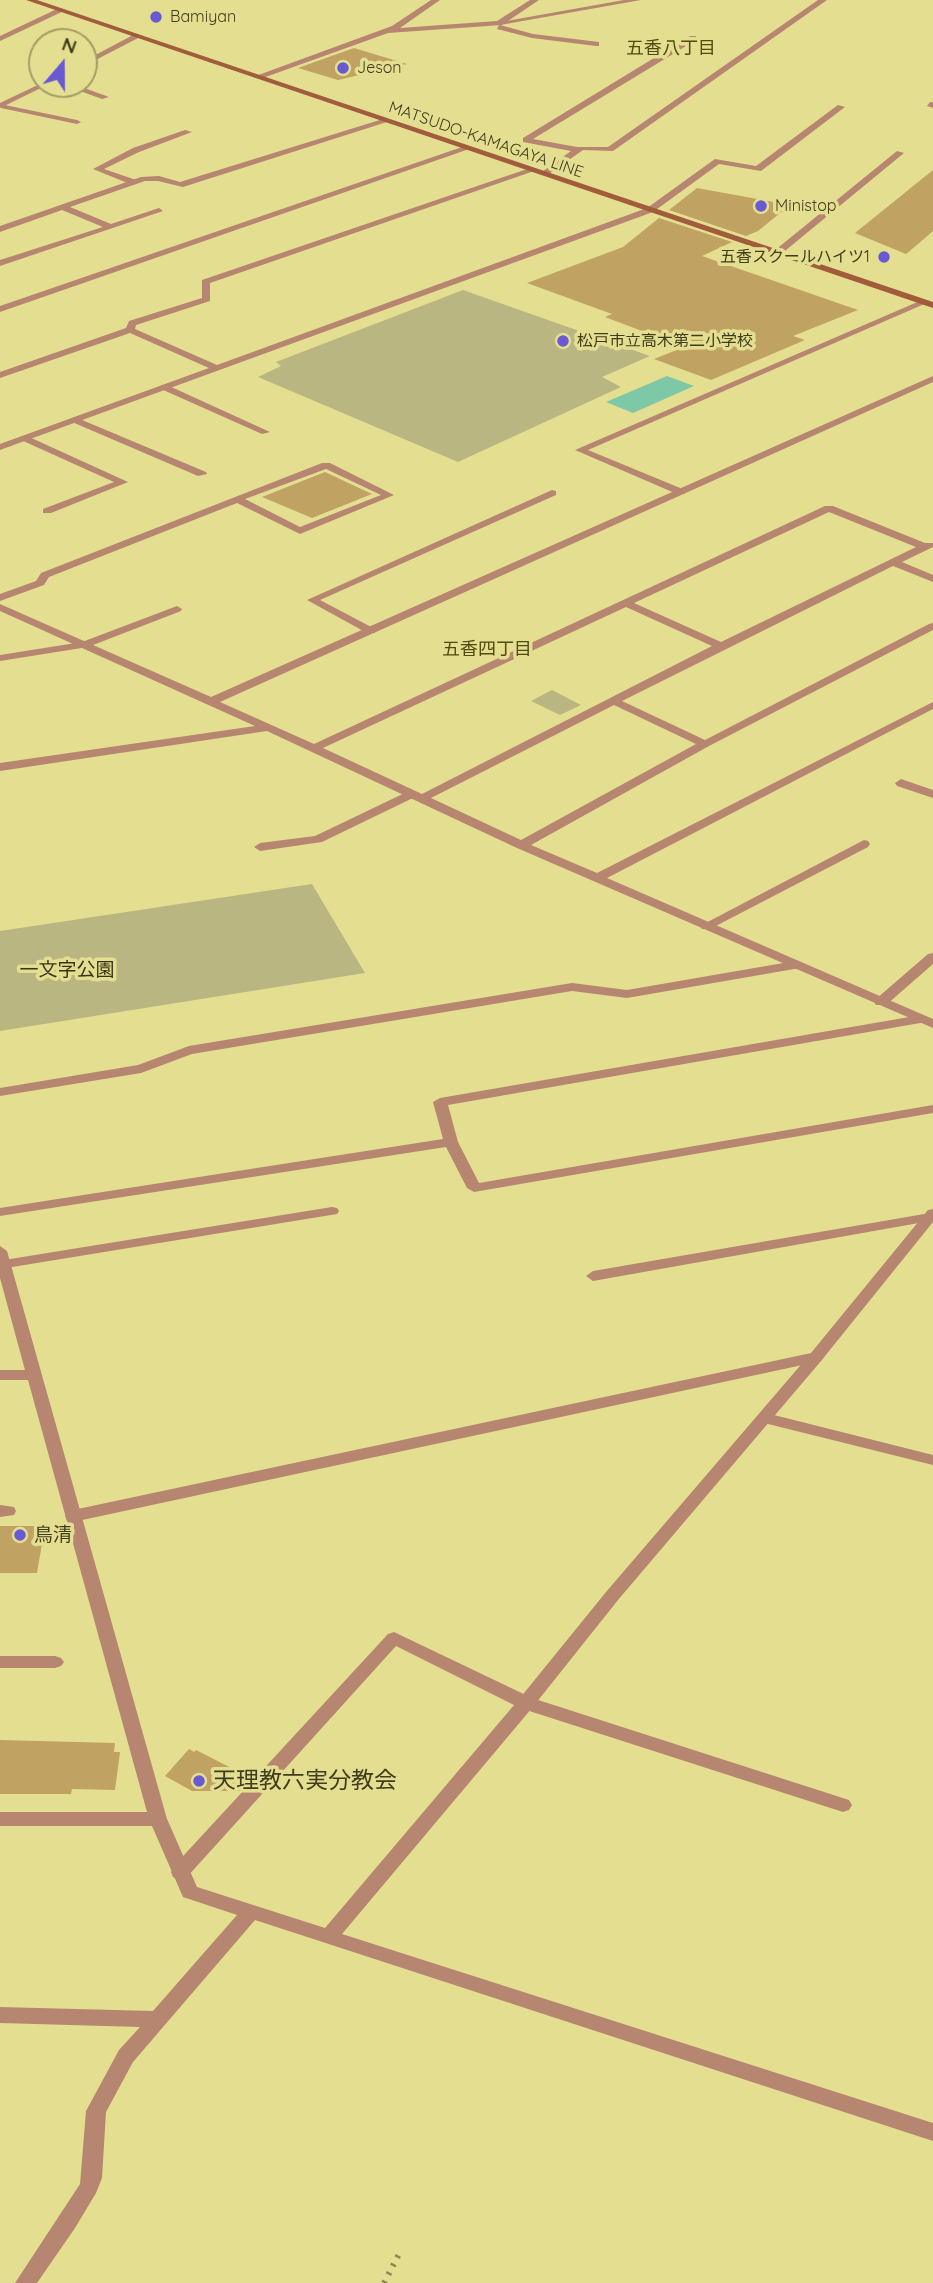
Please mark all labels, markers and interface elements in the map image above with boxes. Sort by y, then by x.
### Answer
place label: Bamiyan [170,7,236,27]
marker: Bamiyan [148,9,164,25]
north arrow [28,28,98,98]
text: N [59,31,80,59]
district label: 五香八丁目 [626,38,716,60]
place label: Jeson [357,58,402,78]
marker: Jeson [335,60,351,76]
street label: MATSUDO-KAMAGAYA LINE [386,98,586,182]
place label: Ministop [775,196,837,216]
marker: Ministop [753,198,769,214]
place label: 五香スクールハイツ1 [720,247,870,267]
marker: 五香スクールハイツ1 [876,249,892,265]
place label: 松戸市立高木第二小学校 [577,331,753,351]
marker: 松戸市立高木第二小学校 [555,333,571,349]
district label: 五香四丁目 [442,639,532,661]
park label: 一文字公園 [20,959,114,981]
place label: 鳥清 [34,1524,72,1546]
marker: 鳥清 [12,1527,28,1543]
place label: 天理教六実分教会 [213,1767,397,1795]
marker: 天理教六実分教会 [191,1773,207,1789]

